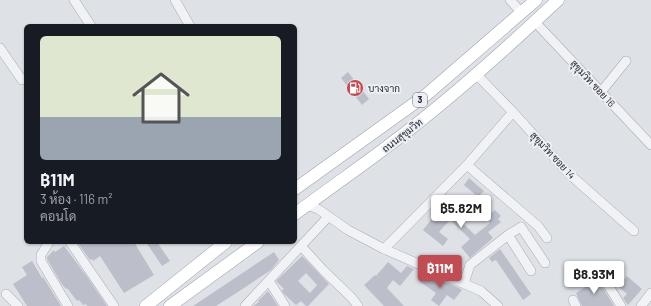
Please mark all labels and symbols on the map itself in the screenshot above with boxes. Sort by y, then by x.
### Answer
street label: สุขุมวิท ซอย 16 [567,57,618,110]
fuel station icon: บางจาก [345,78,365,98]
place label: บางจาก [368,82,400,94]
road number: 3 [413,93,427,107]
street label: ถนนสุขุมวิท [379,115,426,156]
street label: สุขุมวิท ซอย 14 [527,129,578,183]
pin: ฿5.82M [428,195,494,229]
pin: ฿11M [416,255,464,289]
pin: ฿8.93M [561,261,627,295]

